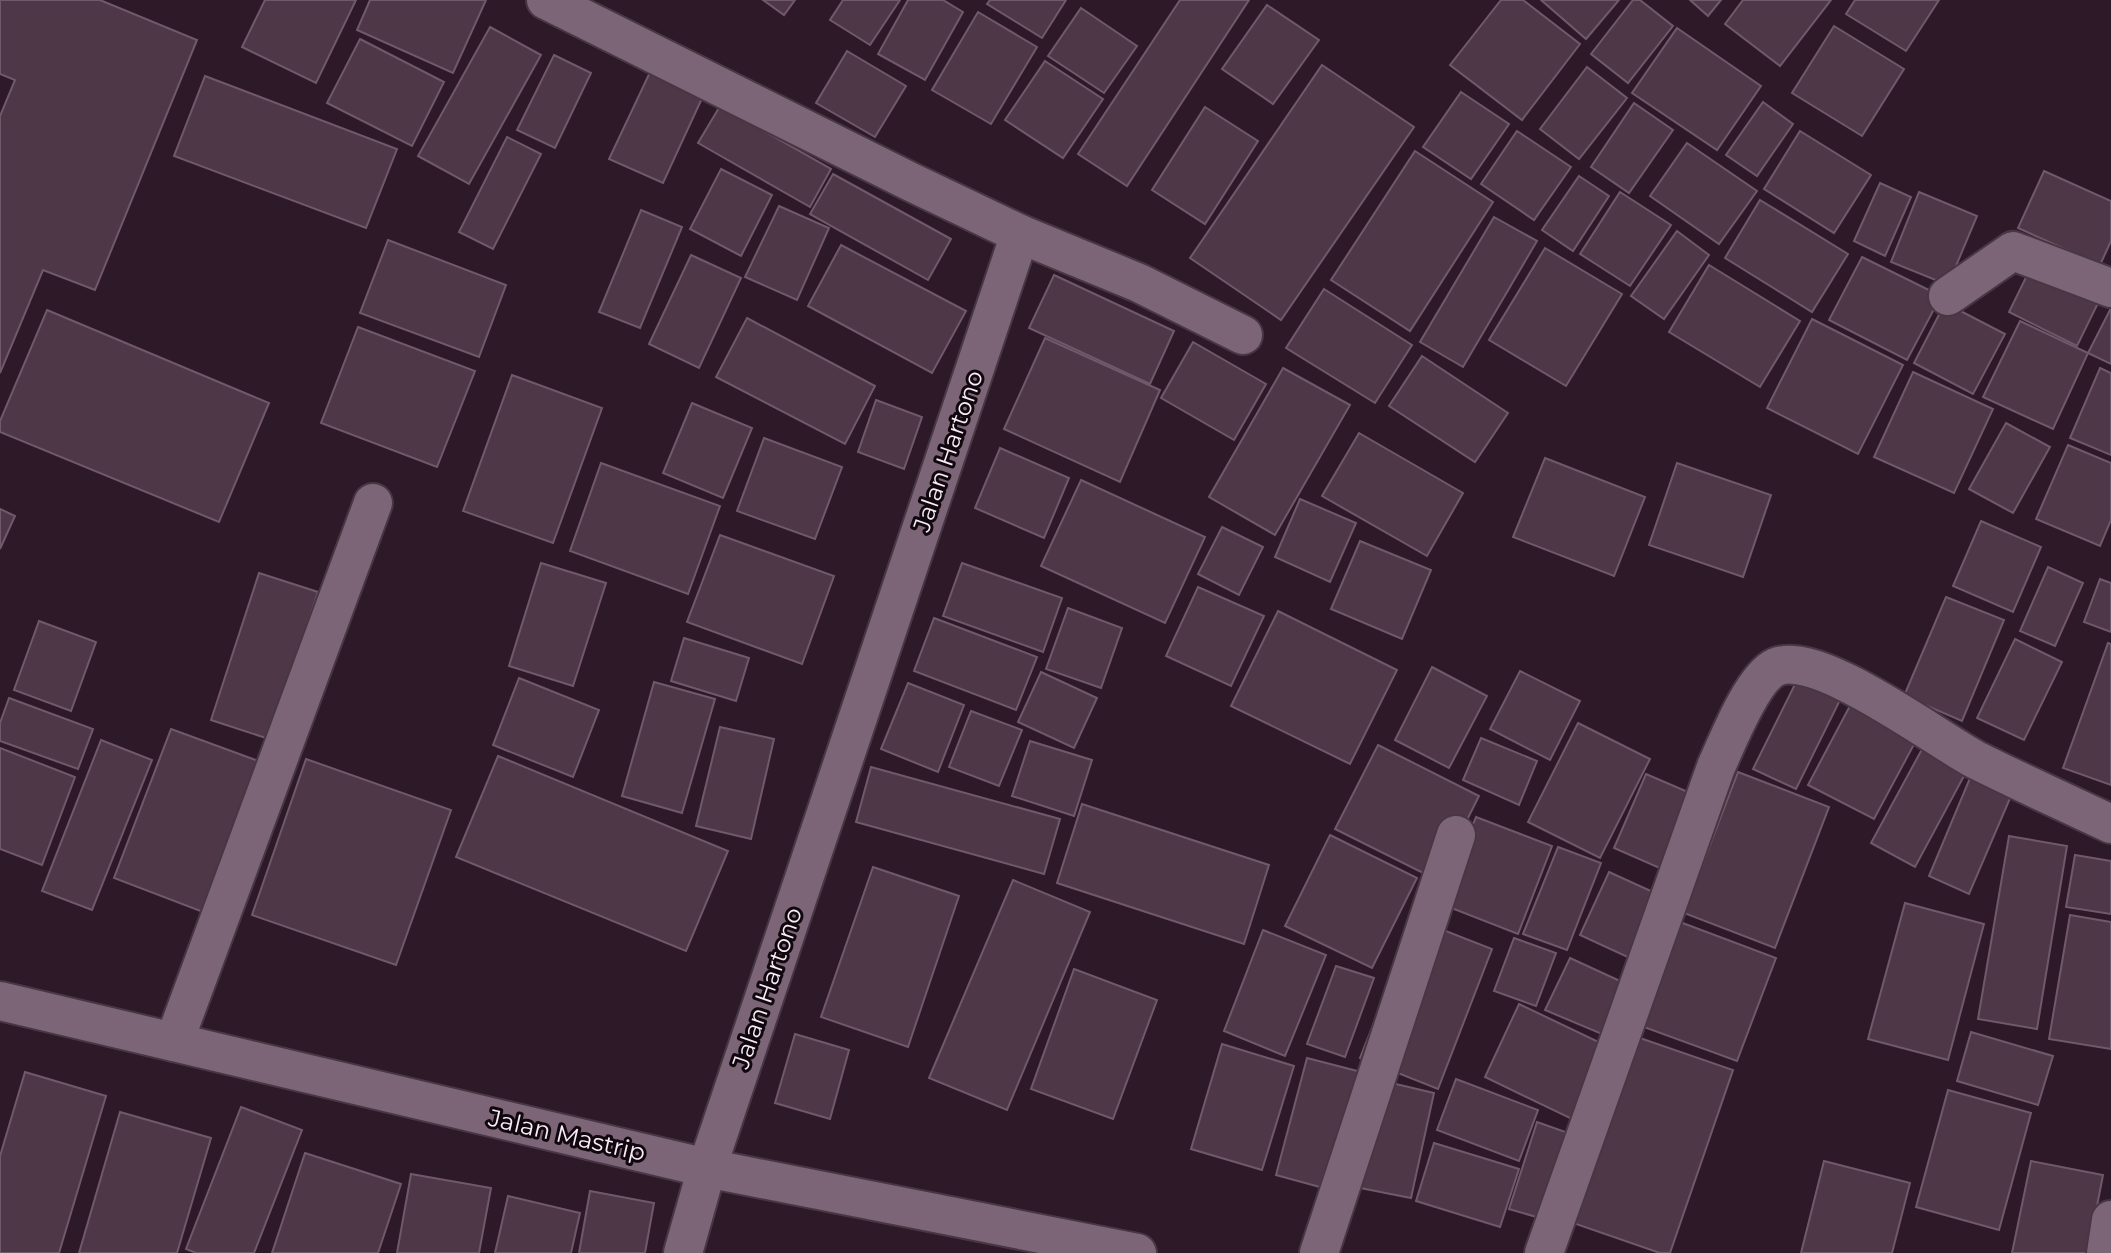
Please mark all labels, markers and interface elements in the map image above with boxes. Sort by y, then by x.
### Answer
street label: Jalan Hartono [907,367,989,536]
street label: Jalan Hartono [726,904,808,1073]
street label: Jalan Mastrip [485,1103,648,1167]

